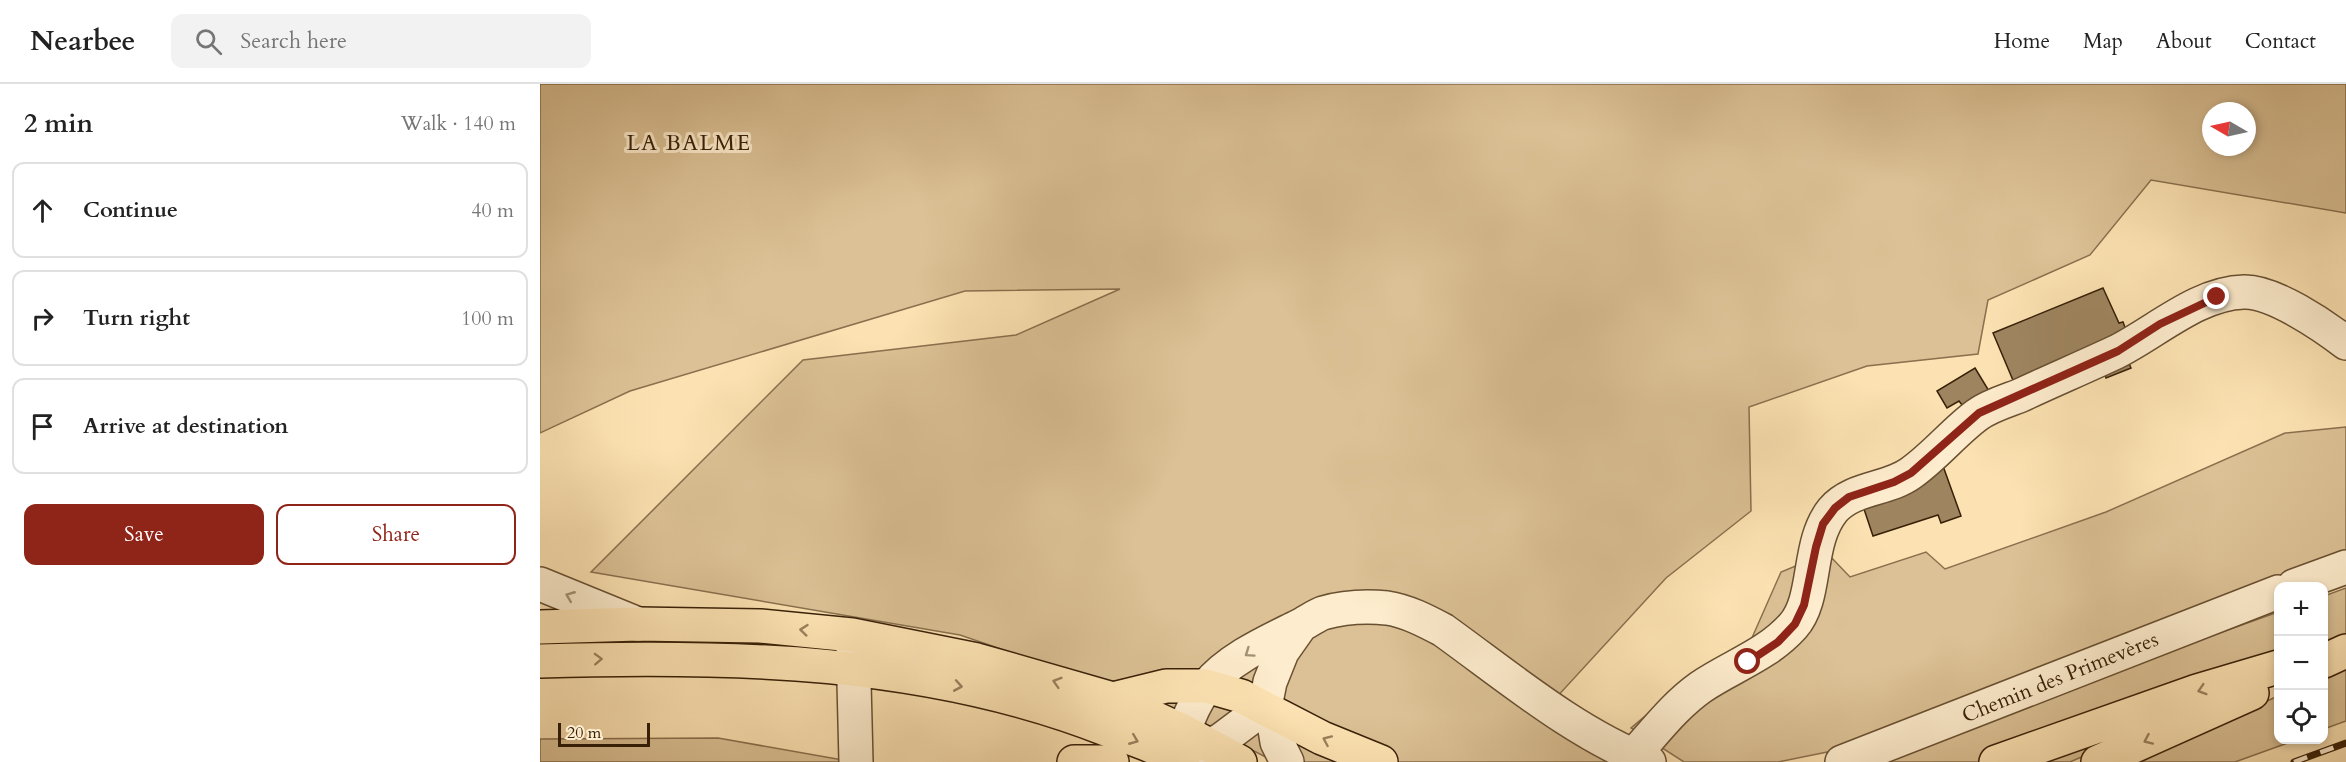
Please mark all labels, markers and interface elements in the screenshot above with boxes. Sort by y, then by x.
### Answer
search box [171,14,591,68]
text: Nearbee [30,22,135,60]
icon: search [192,25,225,58]
text: Search here [240,26,347,56]
text: Home [1994,27,2050,56]
text: Map [2083,27,2123,56]
text: About [2156,27,2212,56]
text: Contact [2245,27,2316,56]
north arrow [2202,102,2256,156]
text: 2 min [24,106,93,141]
text: Walk · 140 m [401,110,516,137]
district label: LA BALME [626,128,752,158]
icon: ahead [26,194,59,227]
text: Continue [83,195,178,225]
text: 40 m [471,197,514,224]
route end [2203,283,2229,309]
icon: right [26,302,59,335]
text: Turn right [83,303,190,333]
text: 100 m [461,305,514,332]
icon: arrive [26,410,59,443]
text: Arrive at destination [83,411,288,441]
button: Save [24,504,264,565]
button: Share [276,504,516,565]
map controls [2274,582,2328,744]
button: + [2274,582,2328,636]
one-way arrow [565,591,576,603]
one-way arrow [800,624,809,637]
street label: Chemin des Primevères [1958,625,2163,730]
button: − [2274,636,2328,690]
one-way arrow [1245,646,1256,657]
route start [1734,648,1760,674]
one-way arrow [594,653,603,666]
one-way arrow [1052,677,1063,689]
one-way arrow [953,679,963,692]
one-way arrow [2198,683,2208,695]
button: locate [2274,690,2328,744]
scale bar [558,720,650,748]
text: 20 m [567,722,601,744]
one-way arrow [2144,732,2155,744]
one-way arrow [1128,733,1139,745]
one-way arrow [1322,735,1333,747]

